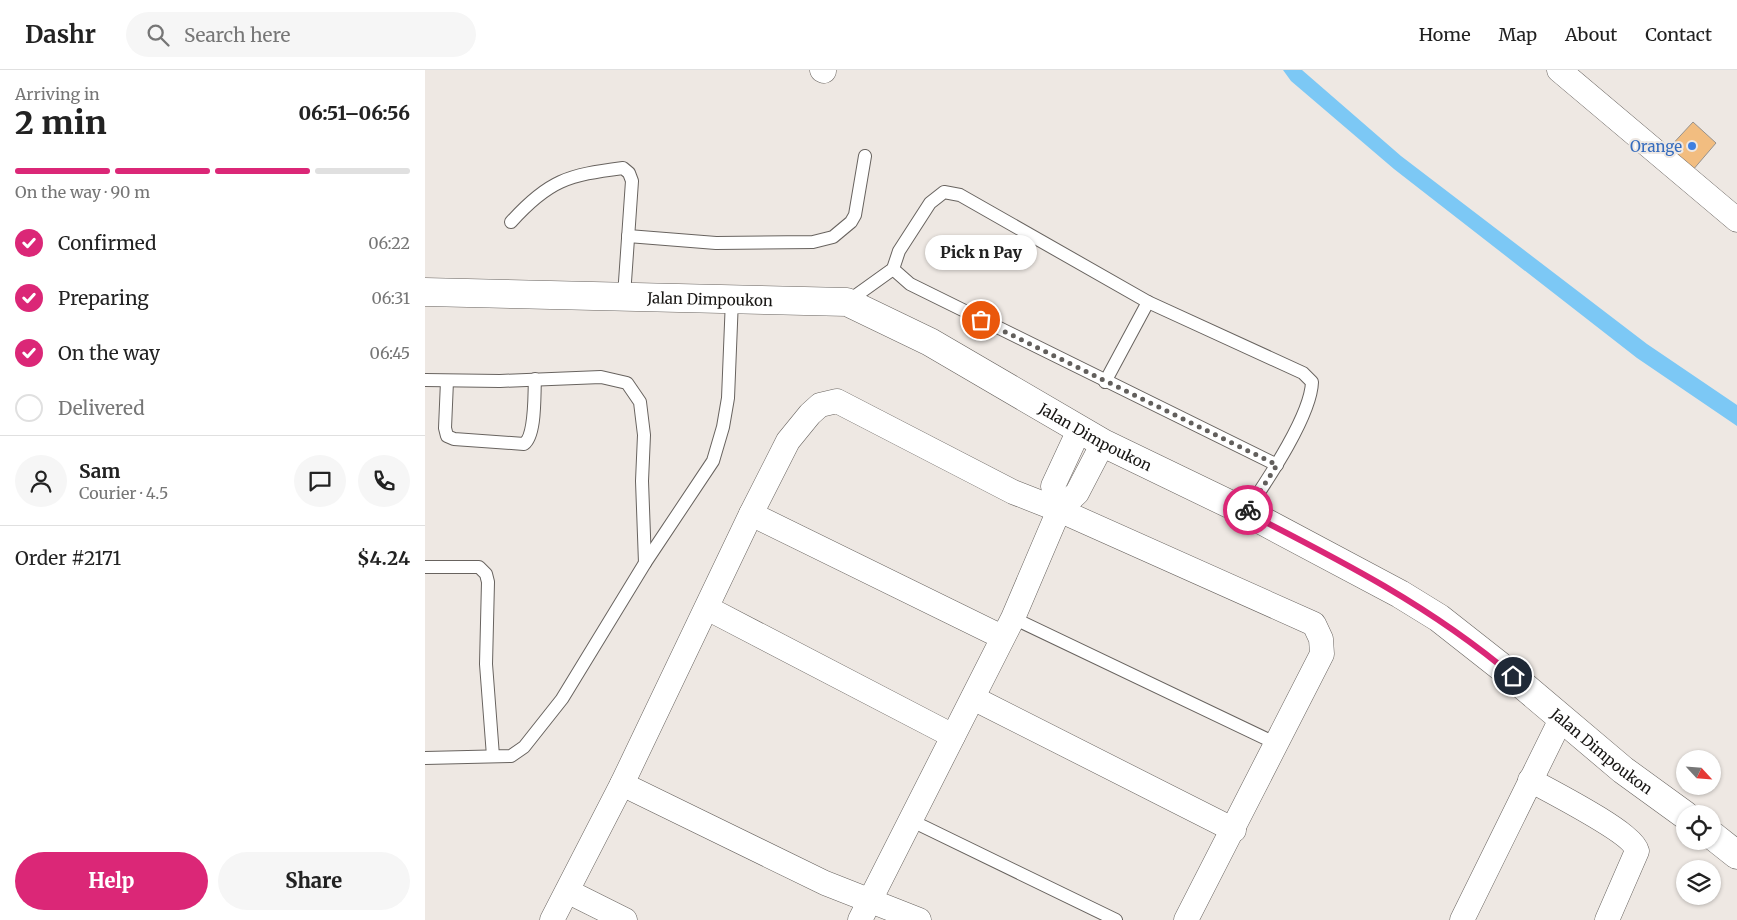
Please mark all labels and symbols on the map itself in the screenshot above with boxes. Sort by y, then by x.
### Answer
place label: Orange [1630,137,1682,156]
marker: Orange [1686,140,1698,152]
callout: Pick n Pay [925,235,1037,270]
street label: Jalan Dimpoukon [646,288,773,310]
pin [960,299,1002,341]
street label: Jalan Dimpoukon [1035,398,1155,475]
courier [1223,485,1273,535]
pin [1492,655,1534,697]
street label: Jalan Dimpoukon [1546,703,1657,798]
north arrow [1676,750,1721,795]

